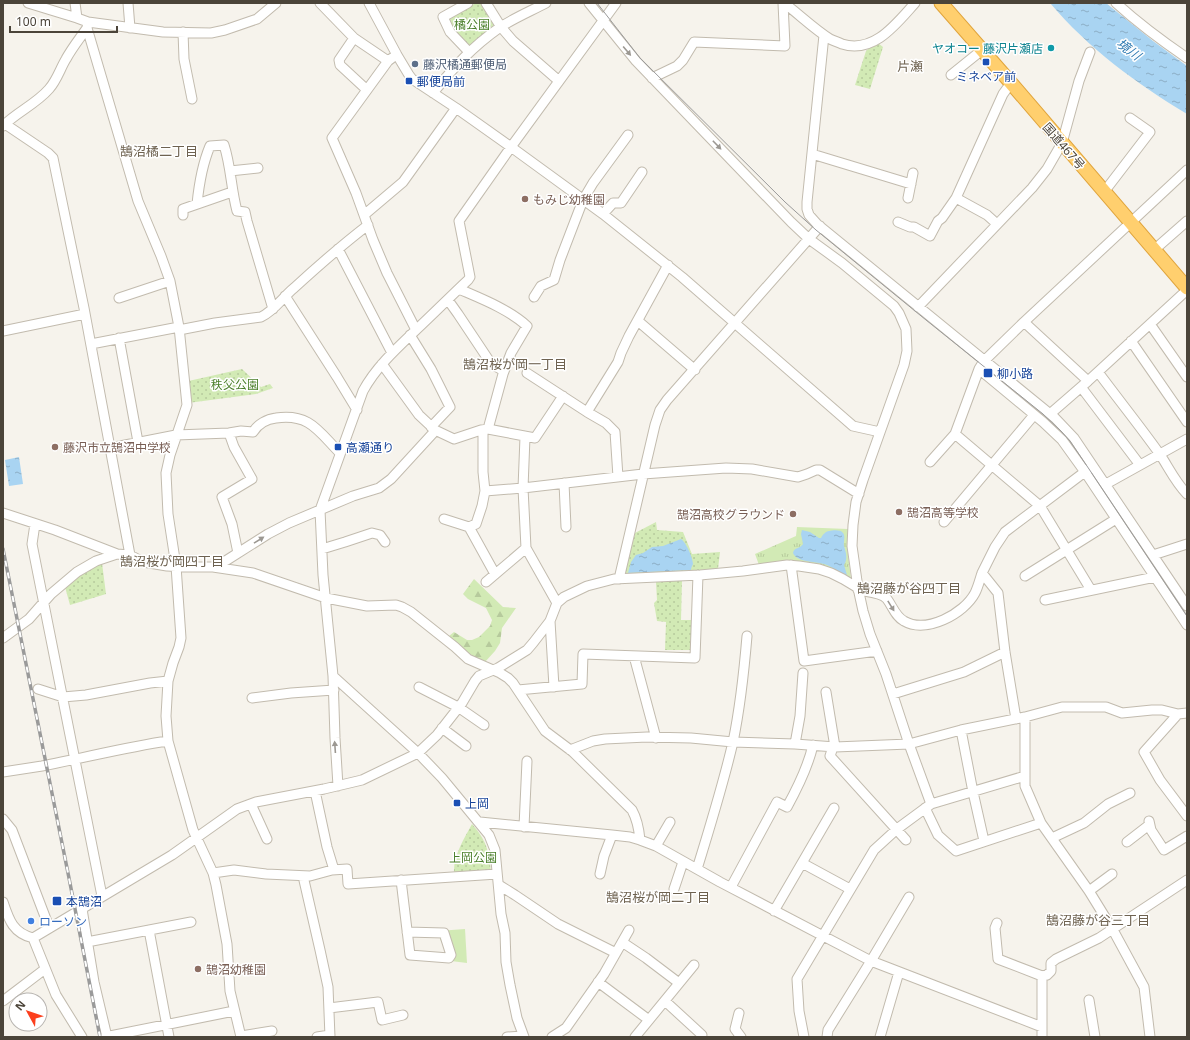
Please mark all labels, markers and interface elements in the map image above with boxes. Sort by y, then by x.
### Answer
scale bar [10,8,117,34]
text: 100 m [16,13,51,30]
park label: 橘公園 [454,16,490,33]
water label: 境川 [1113,34,1146,65]
place label: ヤオコー 藤沢片瀬店 [932,40,1043,57]
marker: ヤオコー 藤沢片瀬店 [1046,43,1056,53]
one-way arrow [623,45,632,56]
place label: 藤沢橘通郵便局 [423,56,507,73]
district label: 片瀬 [897,57,923,75]
marker: ミネベア前 [981,57,991,67]
marker: 藤沢橘通郵便局 [410,59,420,69]
place label: ミネベア前 [956,68,1016,85]
place label: 郵便局前 [417,73,465,90]
marker: 郵便局前 [404,76,414,86]
street label: 国道467号 [1039,119,1089,173]
one-way arrow [712,140,722,150]
district label: 鵠沼橘二丁目 [120,142,198,160]
place label: もみじ幼稚園 [533,191,605,208]
marker: もみじ幼稚園 [520,194,530,204]
district label: 鵠沼桜が岡一丁目 [463,355,567,373]
place label: 柳小路 [997,365,1033,382]
marker: 柳小路 [982,367,994,379]
park label: 秩父公園 [211,376,259,393]
place label: 藤沢市立鵠沼中学校 [63,439,171,456]
place label: 高瀬通り [346,439,394,456]
marker: 藤沢市立鵠沼中学校 [50,442,60,452]
marker: 高瀬通り [333,442,343,452]
place label: 鵠沼高等学校 [907,504,979,521]
place label: 鵠沼高校グラウンド [677,506,785,523]
marker: 鵠沼高等学校 [894,507,904,517]
marker: 鵠沼高校グラウンド [788,509,798,519]
one-way arrow [254,536,264,544]
district label: 鵠沼桜が岡四丁目 [120,552,224,570]
district label: 鵠沼藤が谷四丁目 [857,579,961,597]
one-way arrow [888,600,895,612]
one-way arrow [332,741,339,753]
place label: 上岡 [465,795,489,812]
marker: 上岡 [452,798,462,808]
park label: 上岡公園 [449,849,497,866]
district label: 鵠沼桜が岡二丁目 [606,888,710,906]
place label: 本鵠沼 [66,893,102,910]
marker: 本鵠沼 [51,895,63,907]
district label: 鵠沼藤が谷三丁目 [1046,911,1150,929]
place label: ローソン [39,913,87,930]
marker: ローソン [26,916,36,926]
place label: 鵠沼幼稚園 [206,961,266,978]
marker: 鵠沼幼稚園 [193,964,203,974]
north arrow [8,992,48,1032]
text: N [11,997,29,1014]

